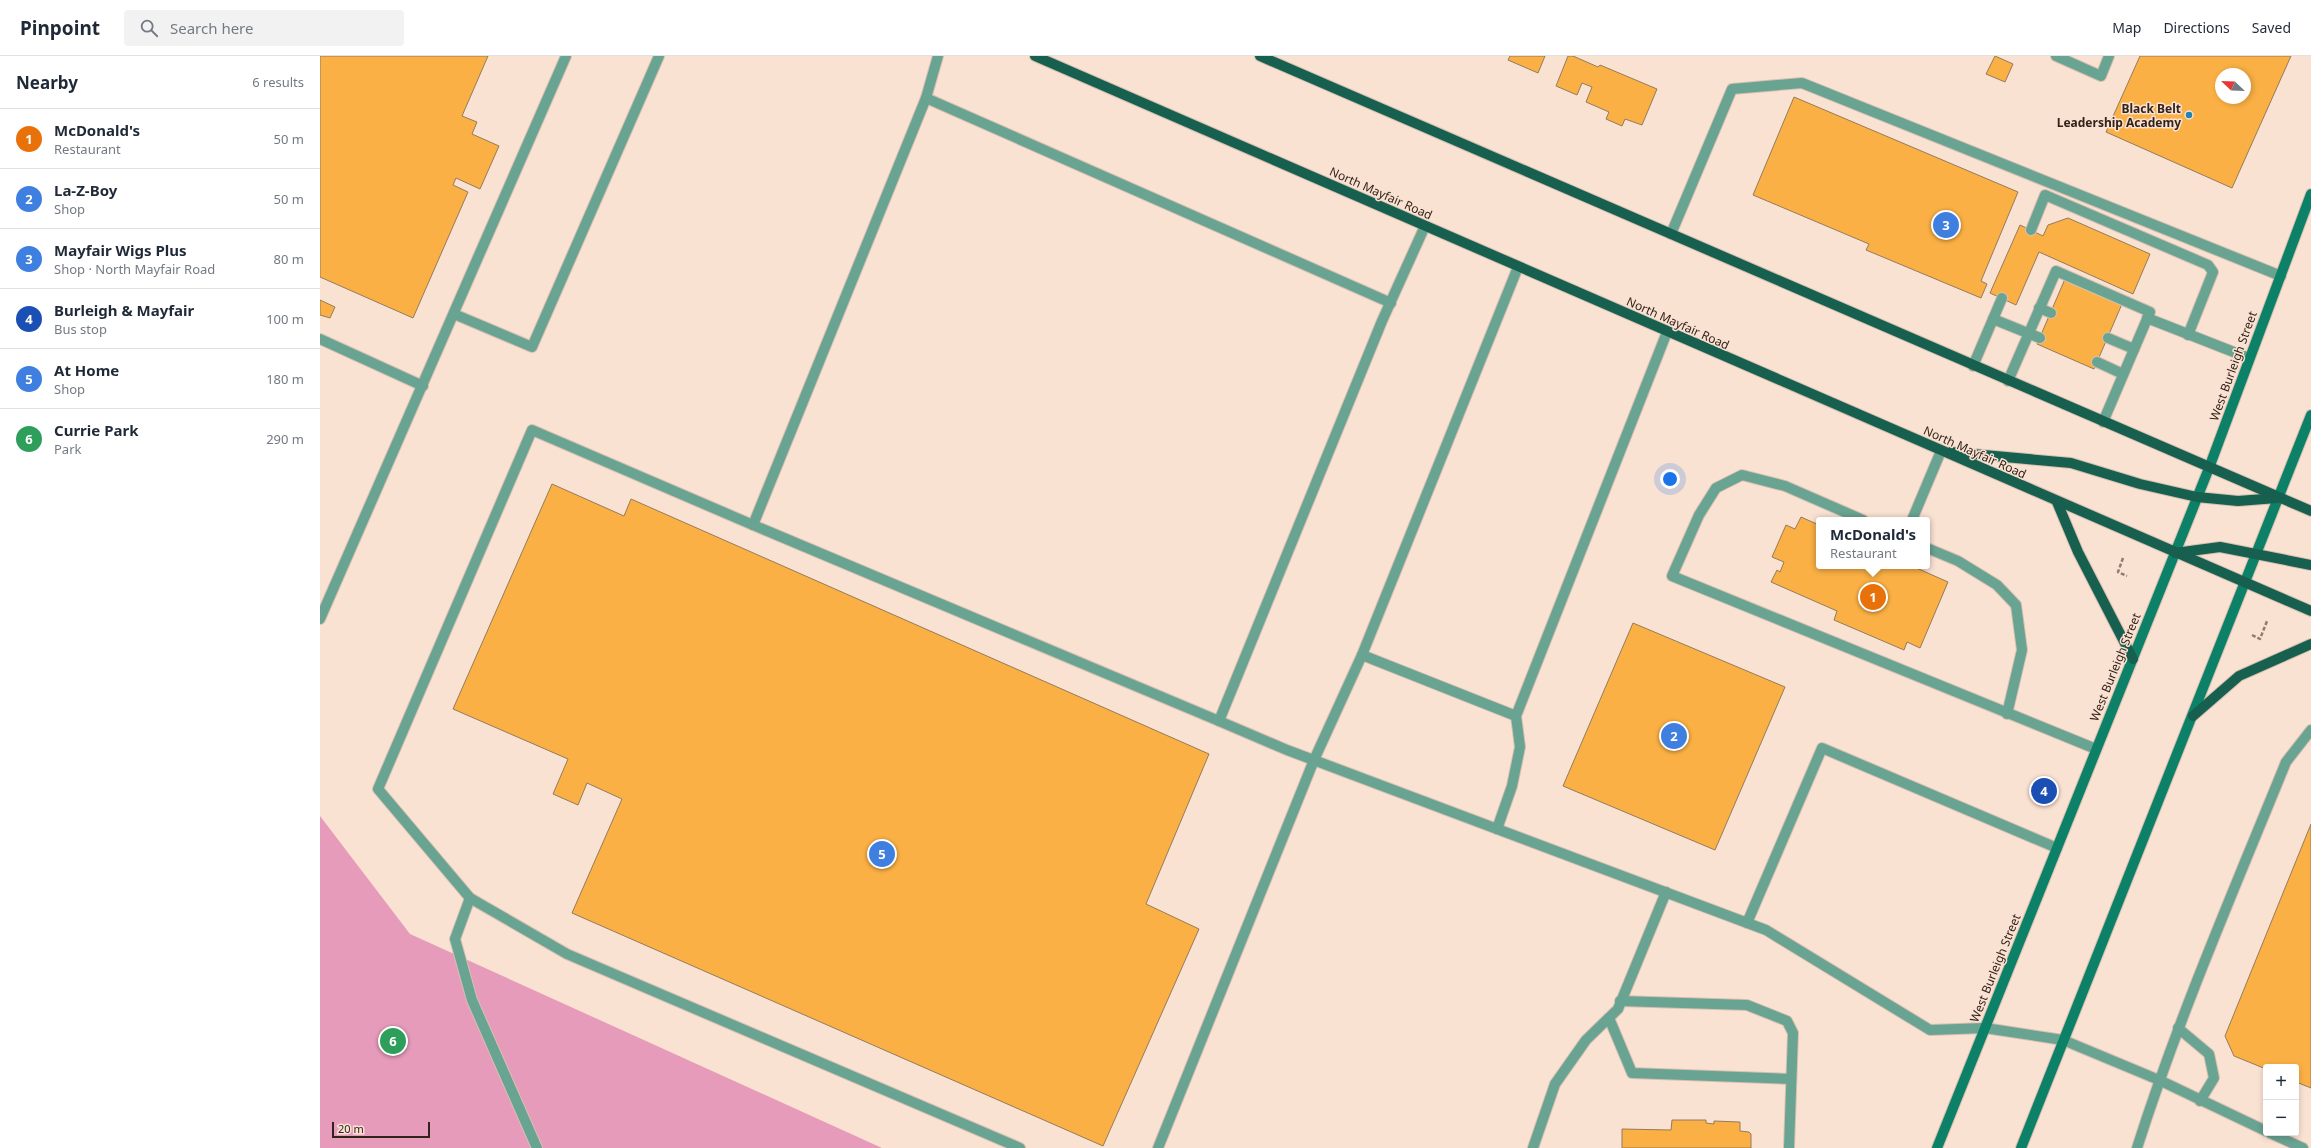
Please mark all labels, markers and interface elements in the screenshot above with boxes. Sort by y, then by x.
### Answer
search box [124,10,404,46]
text: Pinpoint [20,15,100,41]
icon: search [138,17,160,39]
text: Search here [170,18,253,38]
text: Map [2112,18,2141,37]
text: Directions [2163,18,2230,37]
text: Saved [2252,18,2291,37]
north arrow [2215,68,2251,104]
text: Nearby [16,71,78,94]
text: 6 results [252,73,304,91]
place label: Black Belt Leadership Academy [2057,100,2181,131]
marker: Black Belt Leadership Academy [2184,110,2194,120]
text: McDonald's [54,120,140,140]
text: 1 [25,130,33,148]
text: 50 m [274,130,304,148]
text: Restaurant [54,140,121,158]
street label: North Mayfair Road [1327,163,1435,223]
text: La-Z-Boy [54,180,117,200]
text: 2 [25,190,33,208]
text: 50 m [274,190,304,208]
text: Shop [54,200,85,218]
pin: 3 [1933,210,1959,240]
text: Mayfair Wigs Plus [54,240,187,260]
text: 3 [25,250,33,268]
text: 80 m [274,250,304,268]
text: Shop · North Mayfair Road [54,260,215,278]
street label: North Mayfair Road [1624,293,1732,353]
text: Burleigh & Mayfair [54,300,194,320]
street label: West Burleigh Street [2205,308,2261,423]
text: 4 [25,310,33,328]
text: 100 m [266,310,304,328]
text: Bus stop [54,320,107,338]
text: At Home [54,360,119,380]
text: 5 [25,370,33,388]
text: 180 m [266,370,304,388]
text: Shop [54,380,85,398]
text: Currie Park [54,420,138,440]
street label: North Mayfair Road [1921,422,2029,482]
text: 6 [25,430,33,448]
text: 290 m [266,430,304,448]
text: Park [54,440,81,458]
your location [1660,469,1680,489]
popup [1816,517,1930,569]
text: McDonald's [1830,524,1916,544]
text: Restaurant [1830,544,1897,562]
pin: 1 [1860,582,1886,612]
street label: West Burleigh Street [2085,610,2145,724]
pin: 2 [1661,721,1687,751]
pin: 4 [2031,776,2057,806]
pin: 5 [869,839,895,869]
street label: West Burleigh Street [1965,911,2025,1025]
pin: 6 [380,1026,406,1056]
map controls [2263,1064,2299,1136]
button: + [2263,1064,2299,1100]
button: − [2263,1100,2299,1136]
scale bar [332,1120,430,1139]
text: 20 m [338,1121,364,1136]

